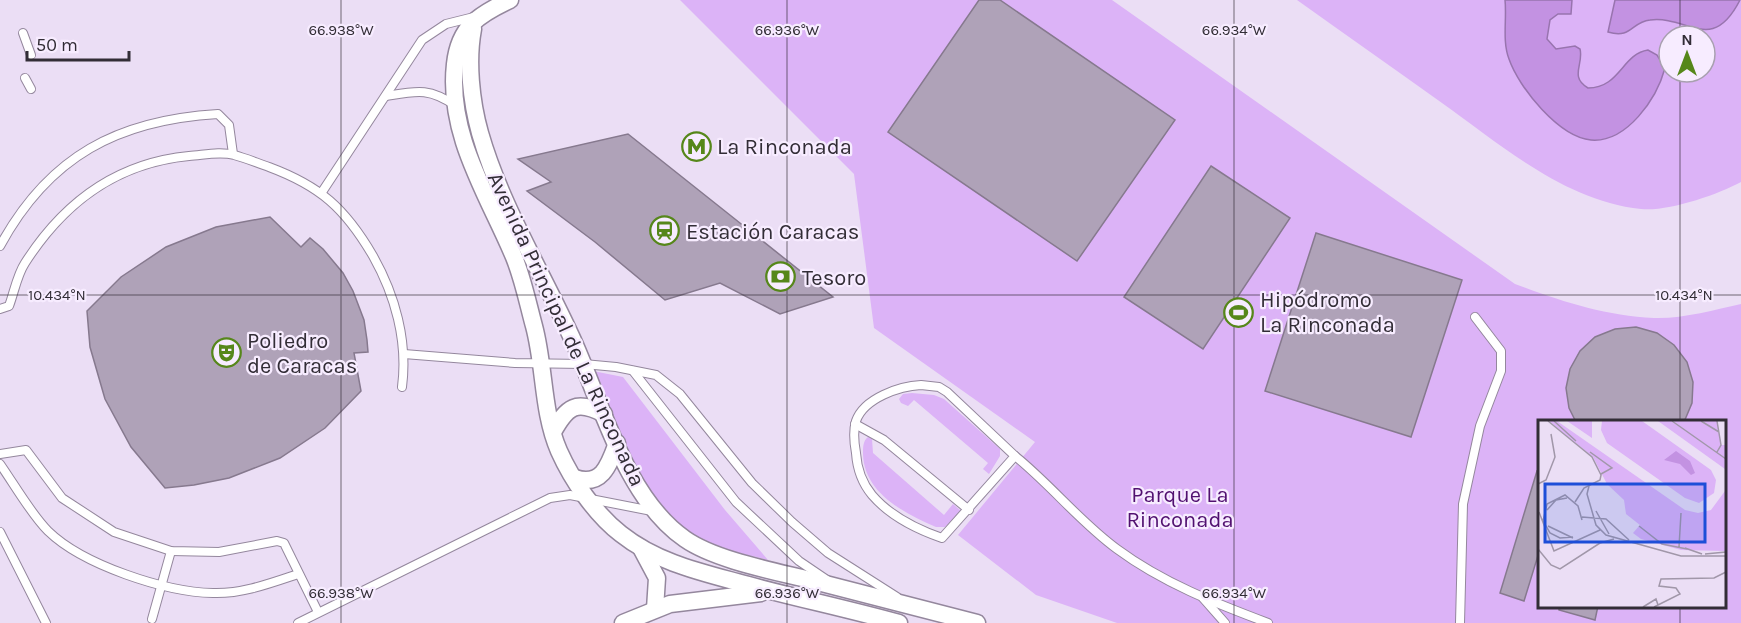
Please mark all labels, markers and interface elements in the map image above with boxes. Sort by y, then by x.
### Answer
text: 66.938°W [308,21,374,39]
text: 66.936°W [755,21,820,39]
text: 66.934°W [1202,21,1267,39]
scale bar [27,24,129,62]
north arrow [1657,24,1717,84]
text: N [1681,30,1693,49]
text: 50 m [36,34,78,56]
metro station icon: La Rinconada [680,130,712,162]
place label: La Rinconada [717,134,852,160]
street label: Avenida Principal de La Rinconada [482,168,650,491]
station icon: Estación Caracas [649,215,681,247]
place label: Estación Caracas [686,219,859,245]
bank icon: Tesoro [765,261,797,293]
place label: Tesoro [802,265,866,291]
text: 10.434°N [28,286,86,304]
text: 10.434°N [1655,286,1713,304]
place label: Hipódromo La Rinconada [1260,287,1395,338]
sports icon: Hipódromo La Rinconada [1223,296,1255,328]
place label: Poliedro de Caracas [247,328,357,379]
theatre icon: Poliedro de Caracas [210,337,242,369]
inset map [1538,420,1726,608]
park label: Parque La Rinconada [1126,482,1234,533]
text: 66.938°W [308,584,374,602]
text: 66.936°W [755,584,820,602]
text: 66.934°W [1202,584,1267,602]

